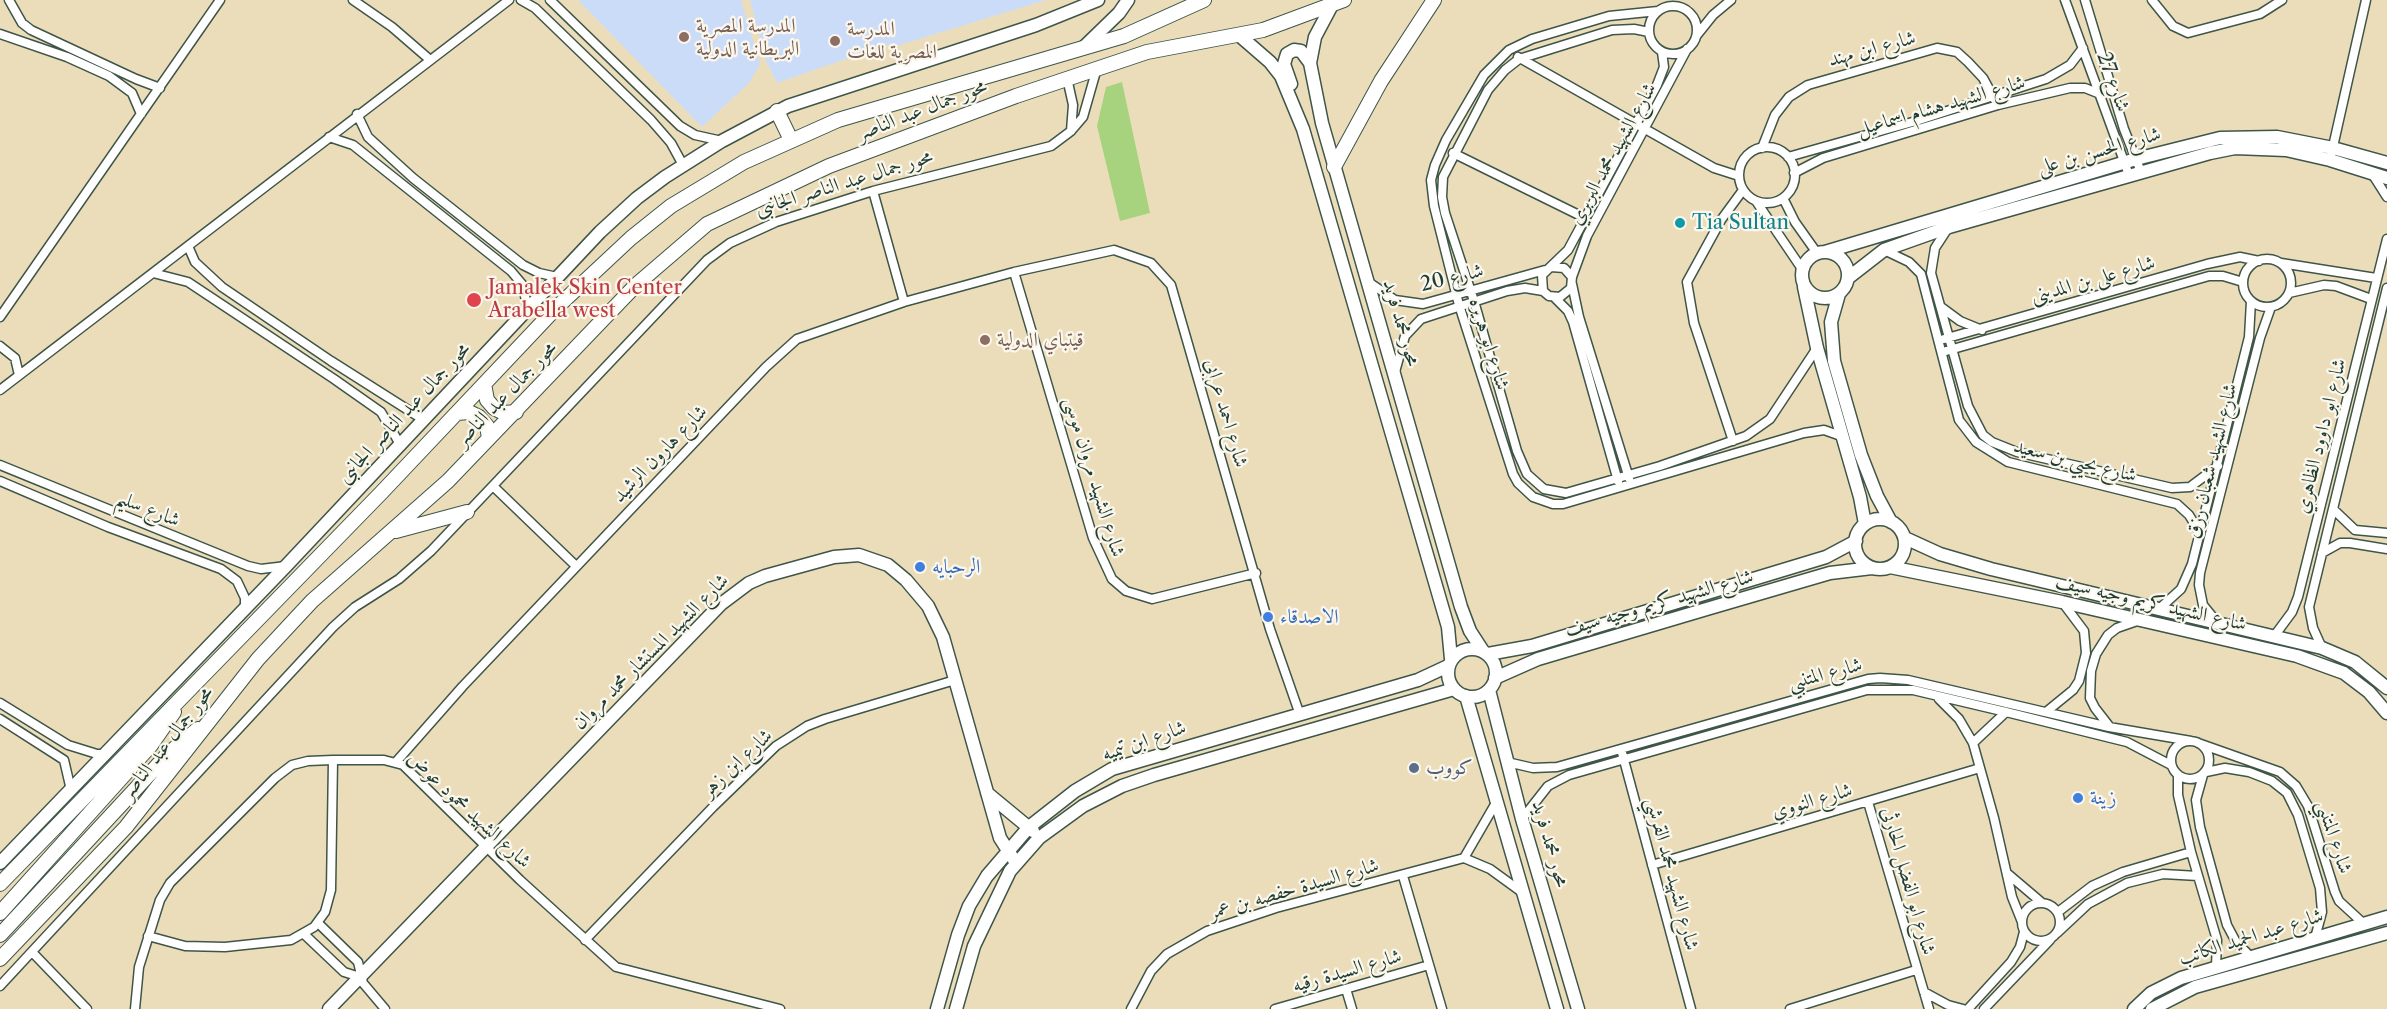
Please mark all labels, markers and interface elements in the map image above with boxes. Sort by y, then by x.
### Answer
place label: المدرسة المصرية البريطانية الدولية [696,14,799,61]
place label: المدرسة المصرية للغات [847,17,937,64]
street label: شارع ابن مهند [1826,26,1918,72]
marker: المدرسة المصرية البريطانية الدولية [677,30,691,44]
marker: المدرسة المصرية للغات [828,34,842,48]
street label: شارع 27 [2091,49,2135,115]
street label: شارع الشهيد هشام اسماعيل [1854,71,2028,141]
street label: محور جمال عبد الناصر [854,74,990,146]
street label: شارع الشهيد محمد البربري [1564,79,1662,229]
street label: شارع الحسن بن على [2034,122,2164,180]
street label: محور جمال عبد الناصر الجانبى [752,145,936,221]
place label: Tia Sultan [1692,211,1789,235]
marker: Tia Sultan [1673,216,1687,230]
street label: شارع على بن المدينى [2028,251,2158,309]
street label: شارع 20 [1418,259,1486,297]
place label: Jamalek Skin Center Arabella west [488,276,682,323]
street label: محور محمد فريد [1377,277,1425,369]
marker: Jamalek Skin Center Arabella west [465,291,483,309]
street label: شارع ابو هريره [1464,295,1514,393]
place label: قيتباي الدولية [997,328,1084,352]
marker: قيتباي الدولية [978,333,992,347]
street label: محور جمال عبد الناصر [450,336,562,452]
street label: محور جمال عبد الناصر الجانبى [332,337,476,489]
street label: شارع احمد عرابى [1199,356,1253,470]
street label: شارع ابو داوود الظاهري [2290,356,2352,516]
street label: شارع الشهيد شعبان رزق [2181,381,2243,541]
street label: شارع الشهيد مروان موسى [1058,394,1130,560]
street label: شارع هارون الرشيد [607,400,713,508]
street label: شارع يحيي بن سعيد [2011,434,2139,488]
street label: شارع سليم [113,485,183,533]
place label: الرحبايه [932,555,980,579]
marker: الرحبايه [913,560,927,574]
street label: شارع الشهيد كريم وجيه سيف [1562,565,1756,641]
street label: شارع الشهيد المستشار محمد مروان [568,569,734,735]
street label: شارع الشهيد كريم وجيه سيف [2053,569,2249,637]
place label: الاصدقاء [1280,605,1339,629]
marker: الاصدقاء [1261,610,1275,624]
street label: شارع المتنبي [1785,653,1865,695]
street label: محور جمال عبد الناصر [115,682,219,804]
street label: شارع ابن تيميه [1099,715,1189,767]
street label: شارع ابن زهر [696,724,778,802]
street label: شارع الشهيد محمود عوض [402,746,536,874]
place label: كووب [1426,756,1473,780]
marker: كووب [1407,761,1421,775]
street label: شارع النووي [1769,778,1855,824]
place label: زينة [2090,786,2116,810]
marker: زينة [2071,791,2085,805]
street label: شارع الشهيد محمد القرشي [1640,795,1704,953]
street label: شارع المتنبي [2311,797,2357,877]
street label: محور محمد فريد [1526,798,1574,890]
street label: شارع ابو الفضل الحارثى [1875,804,1941,958]
street label: شارع السيدة حفصه بن عمر [1206,853,1382,925]
street label: شارع عبد الحميد الكاتب [2176,904,2326,970]
street label: شارع السيدة رقيه [1290,944,1404,998]

